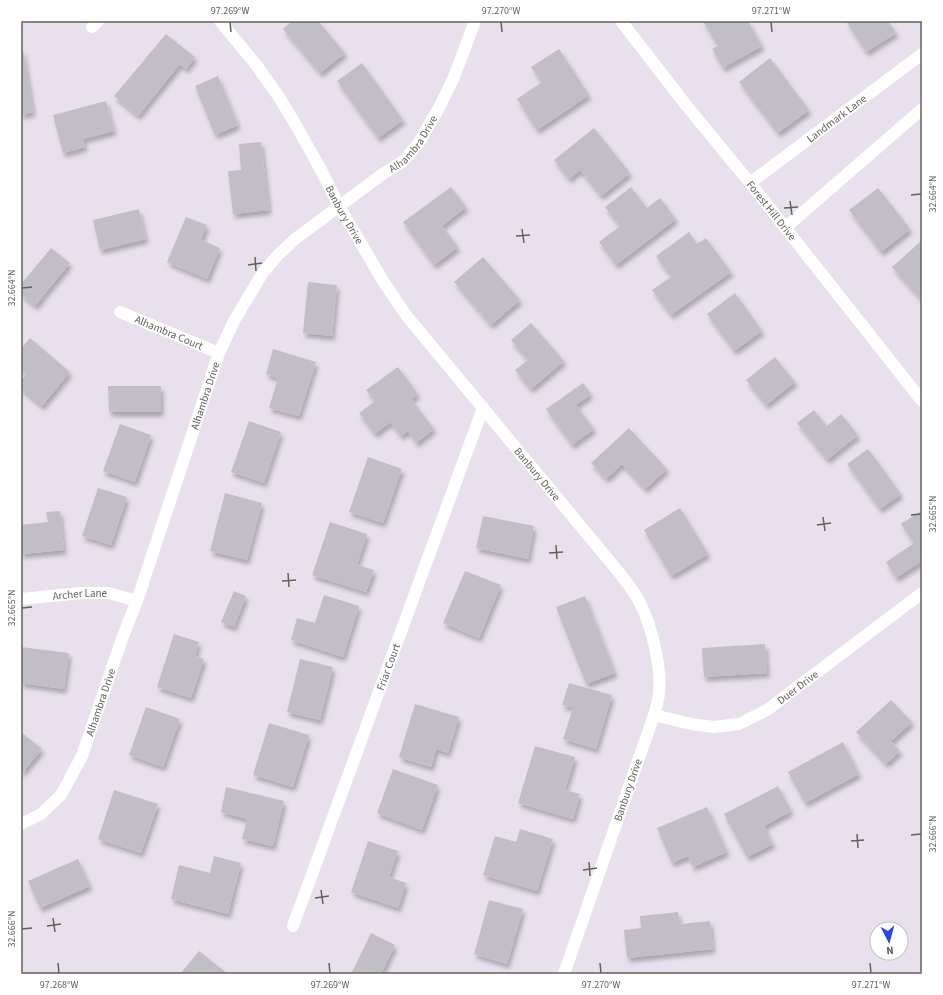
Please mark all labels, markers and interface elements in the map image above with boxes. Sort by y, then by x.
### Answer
text: 97.269°W [211,4,249,18]
text: 97.270°W [482,4,520,18]
text: 97.271°W [752,4,790,18]
street label: Landmark Lane [803,90,870,146]
street label: Alhambra Drive [386,112,441,176]
text: 32.664°N [926,175,940,213]
street label: Forest Hill Drive [743,177,800,244]
street label: Banbury Drive [322,183,367,247]
text: 32.664°N [5,269,19,307]
street label: Alhambra Court [133,311,206,353]
street label: Alhambra Drive [187,359,223,432]
street label: Banbury Drive [511,444,564,504]
text: 32.665°N [926,495,940,533]
street label: Archer Lane [52,585,108,603]
text: 32.665°N [5,589,19,627]
street label: Friar Court [373,641,404,693]
street label: Alhambra Drive [82,666,119,738]
street label: Duer Drive [774,666,822,707]
street label: Banbury Drive [610,756,646,823]
text: 32.666°N [926,815,940,853]
text: 32.666°N [5,910,19,948]
north arrow [869,921,909,961]
text: N [886,943,894,958]
text: 97.268°W [40,978,78,992]
text: 97.269°W [311,978,349,992]
text: 97.270°W [582,978,620,992]
text: 97.271°W [852,978,890,992]

